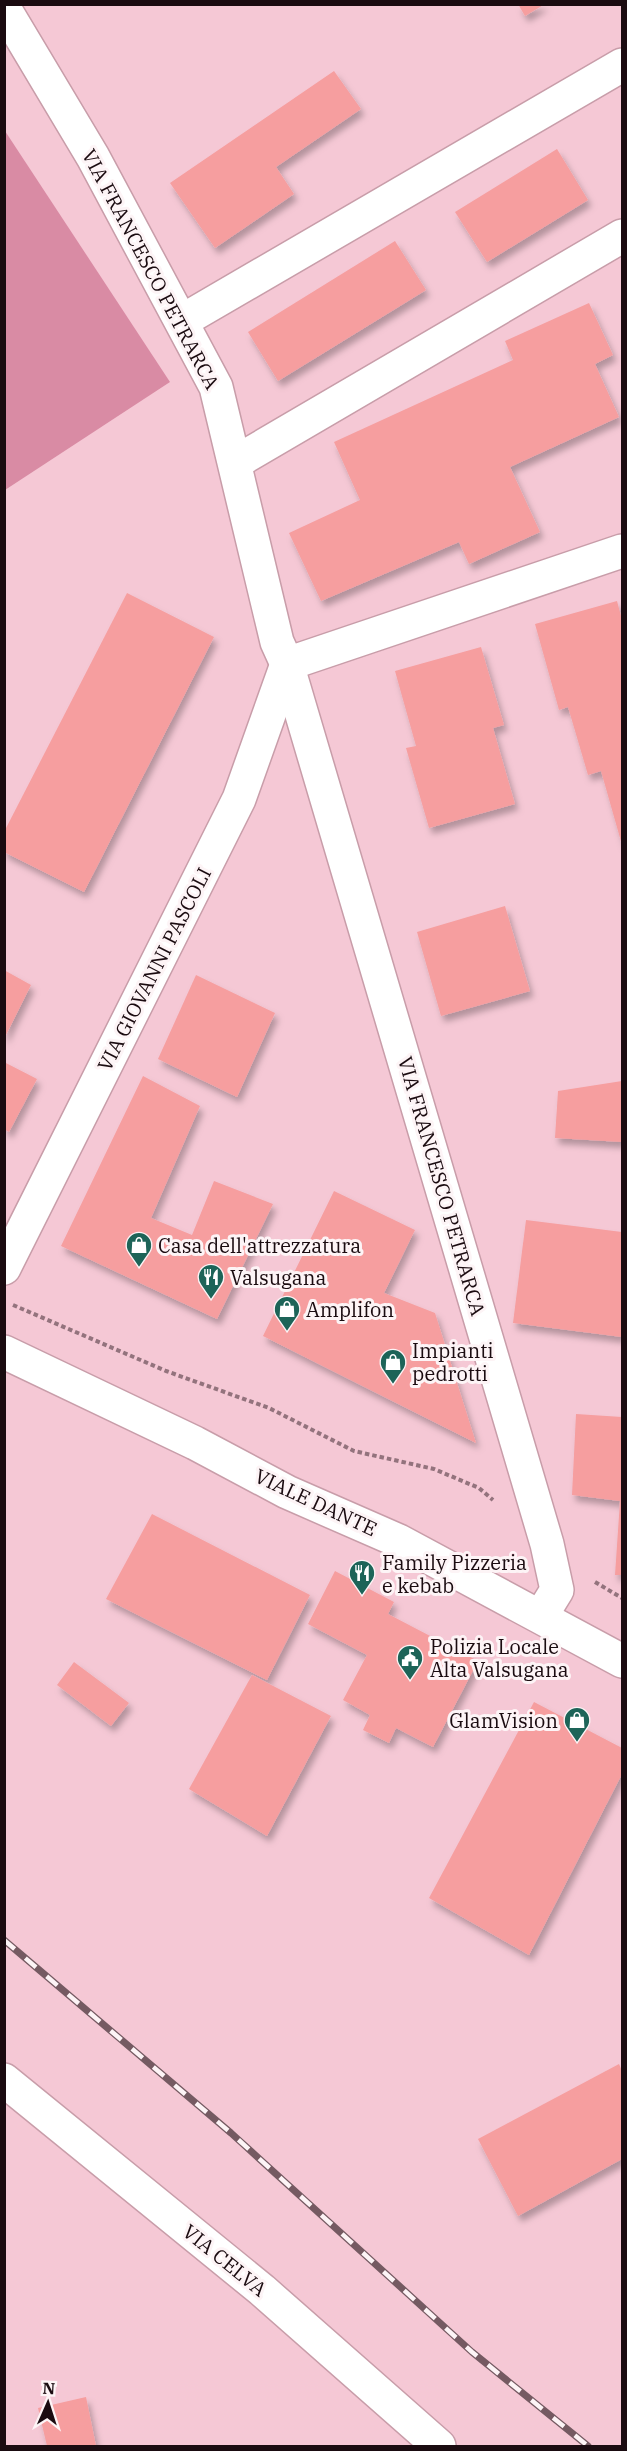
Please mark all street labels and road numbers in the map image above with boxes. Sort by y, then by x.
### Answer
street label: VIA FRANCESCO PETRARCA [76,144,226,394]
street label: VIA GIOVANNI PASCOLI [91,862,217,1076]
street label: VIA FRANCESCO PETRARCA [392,1053,492,1319]
street label: VIALE DANTE [250,1462,382,1542]
street label: VIA CELVA [177,2218,273,2302]

